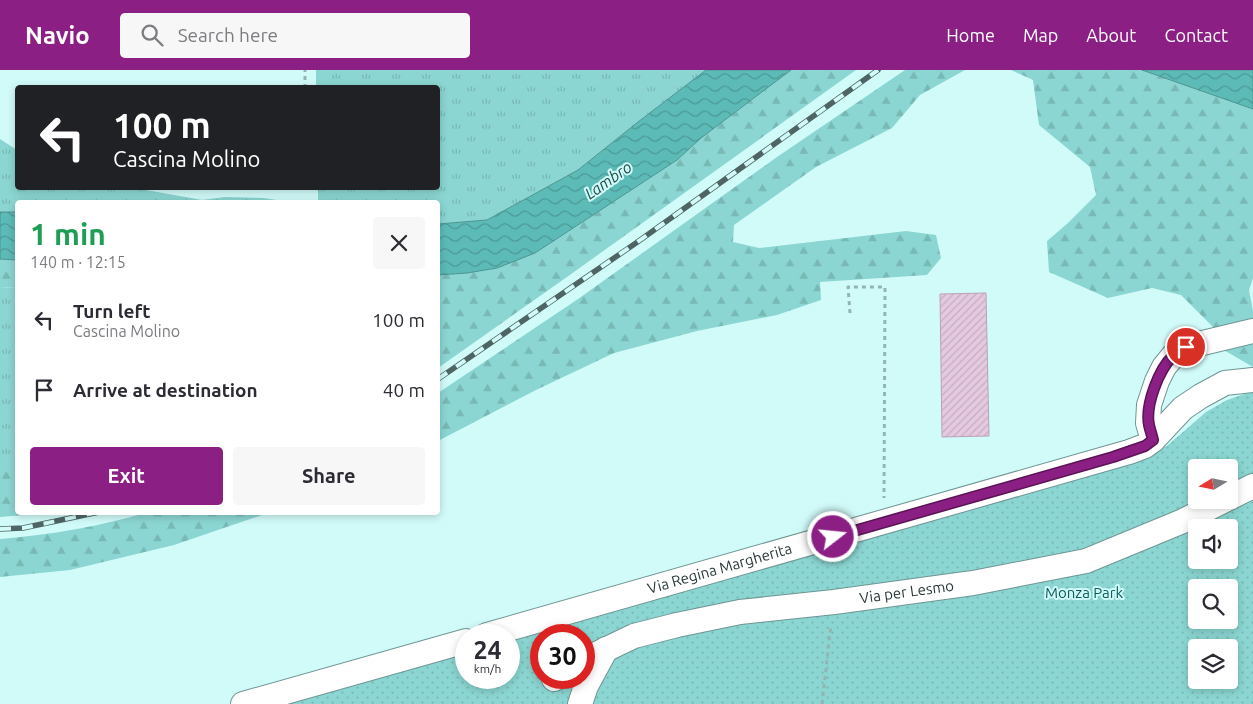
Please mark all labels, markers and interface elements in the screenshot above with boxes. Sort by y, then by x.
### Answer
search box [120,13,470,58]
icon: search [138,21,166,49]
text: Navio [25,22,90,49]
text: Search here [178,24,278,46]
text: Home [946,25,995,45]
text: Map [1023,25,1058,45]
text: About [1086,25,1136,45]
text: Contact [1164,25,1228,45]
icon: left [30,105,95,170]
text: 100 m [113,105,211,145]
text: Cascina Molino [113,146,260,171]
water label: Lambro [581,157,635,202]
text: 1 min [30,217,106,251]
button: close [373,217,425,269]
text: 140 m · 12:15 [30,253,126,271]
text: Turn left [73,300,151,322]
icon: left [30,306,58,334]
text: 100 m [372,309,425,331]
text: Cascina Molino [73,322,180,340]
pin [1165,326,1207,368]
icon: arrive [1172,333,1200,361]
icon: arrive [30,376,58,404]
text: Arrive at destination [73,379,258,401]
text: 40 m [383,379,425,401]
button: Exit [30,447,223,505]
button: Share [233,447,425,505]
north arrow [1188,459,1238,509]
map controls [1188,459,1238,689]
position arrow [806,510,858,562]
button: sound [1188,519,1238,569]
street label: Via Regina Margherita [645,540,794,597]
street label: Via per Lesmo [858,577,955,606]
button: search [1188,579,1238,629]
park label: Monza Park [1045,584,1124,601]
speed limit sign: 30 [530,624,595,689]
text: 24 [473,636,502,664]
button: layers [1188,639,1238,689]
text: km/h [474,662,501,675]

